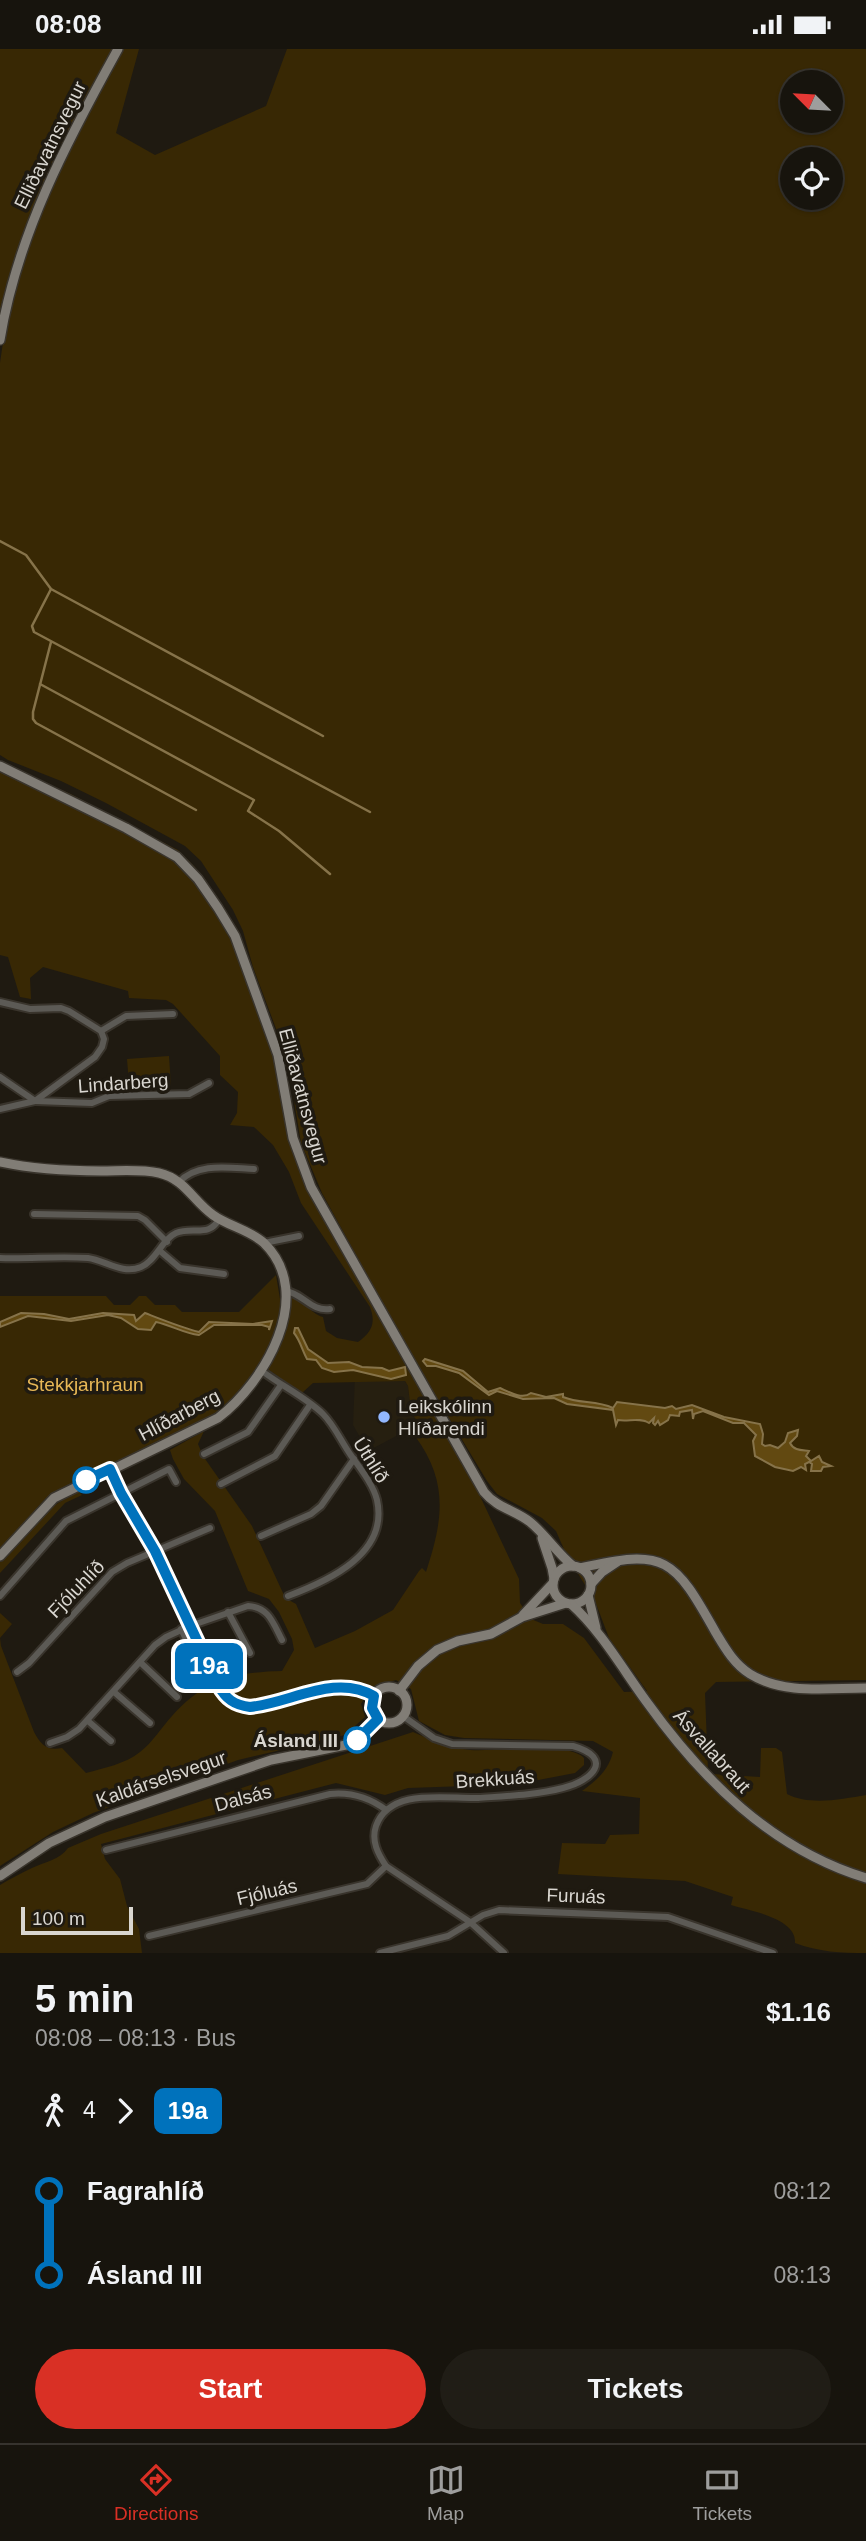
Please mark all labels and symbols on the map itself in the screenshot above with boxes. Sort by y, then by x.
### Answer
north arrow [780,70,844,133]
street label: Elliðavatnsvegur [10,77,90,212]
street label: Elliðavatnsvegur [275,1026,331,1167]
street label: Lindarberg [77,1069,169,1097]
park label: Stekkjarhraun [26,1374,144,1395]
street label: Hlíðarberg [135,1385,223,1445]
place label: Leikskólinn Hlíðarendi [398,1396,492,1439]
marker: Leikskólinn Hlíðarendi [376,1409,392,1425]
street label: Úthlíð [349,1433,393,1487]
unlabelled marker [73,1467,99,1493]
street label: Fjóluhlíð [43,1556,109,1622]
line badge: 19a [169,1643,249,1689]
street label: Ásvallabraut [669,1705,755,1797]
marker: Ásland III [344,1727,370,1753]
place label: Ásland III [254,1730,338,1751]
street label: Kaldárselsvegur [93,1747,229,1811]
street label: Brekkuás [455,1766,535,1792]
street label: Dalsás [212,1780,274,1816]
street label: Fjóluás [235,1875,299,1909]
street label: Furuás [546,1884,606,1908]
scale bar [21,1904,133,1936]

